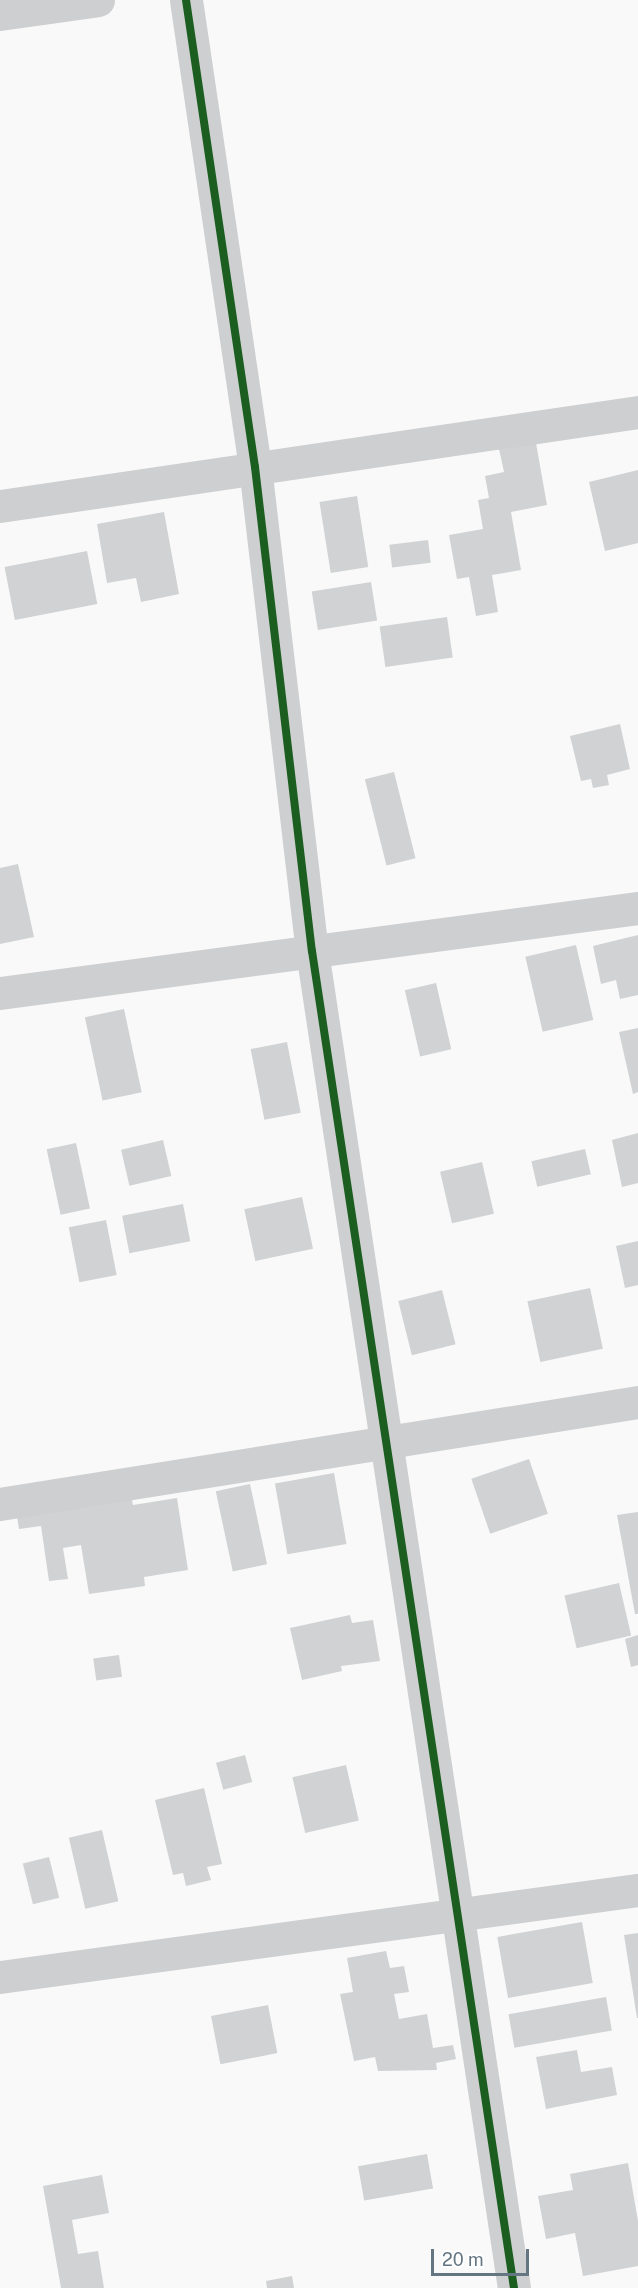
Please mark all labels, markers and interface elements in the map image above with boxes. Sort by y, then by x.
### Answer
scale bar [434,2237,532,2275]
text: 20 m [442,2249,484,2270]

